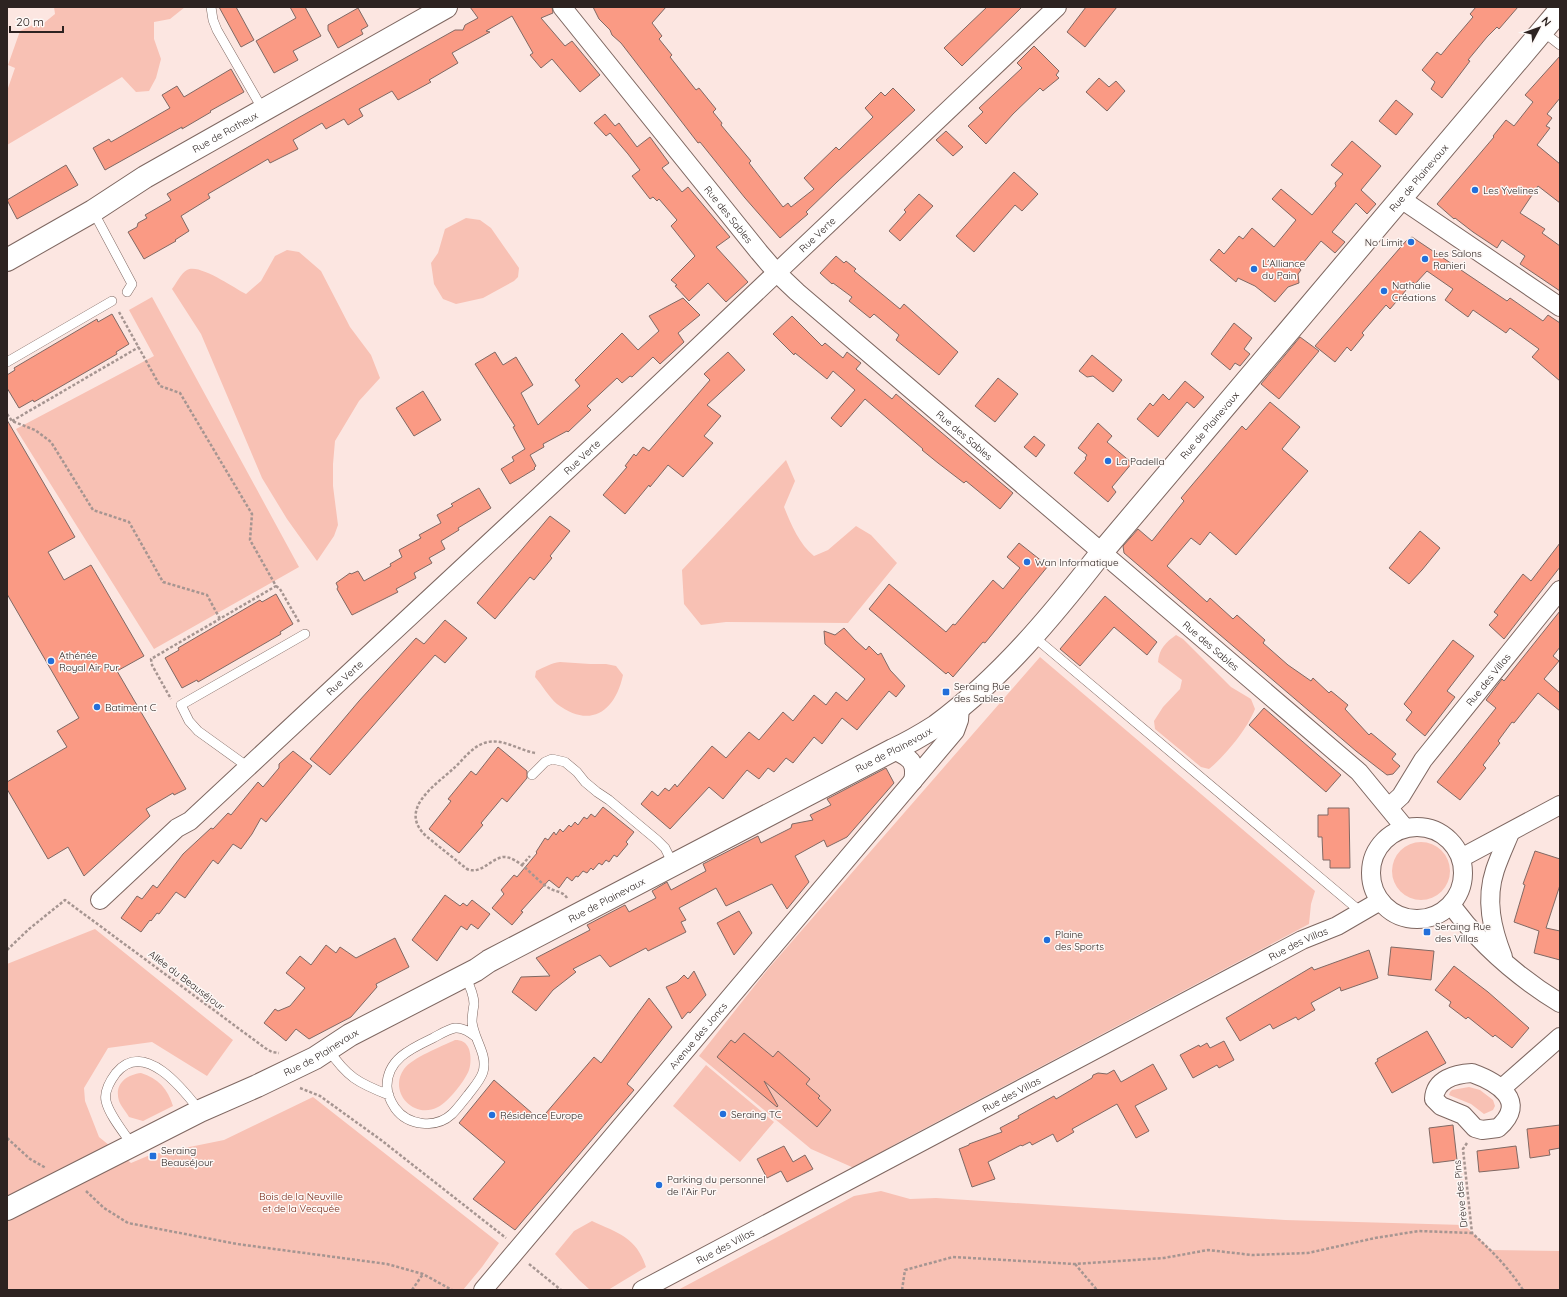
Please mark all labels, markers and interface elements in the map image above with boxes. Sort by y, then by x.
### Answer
scale bar [10,8,63,34]
north arrow [1519,8,1559,48]
text: 20 m [16,14,44,29]
text: N [1539,14,1554,29]
street label: Rue de Rotheux [190,109,260,156]
street label: Rue de Plainevaux [1386,141,1451,215]
street label: Rue des Sables [701,183,756,246]
place label: Les Yvelines [1483,184,1539,197]
marker: Les Yvelines [1470,185,1480,195]
street label: Rue Verte [796,214,839,255]
place label: No Limit [1365,236,1404,249]
marker: No Limit [1406,237,1416,247]
place label: Les Salons Ranieri [1433,247,1482,272]
marker: Les Salons Ranieri [1420,254,1430,264]
place label: L'Alliance du Pain [1262,257,1305,282]
marker: L'Alliance du Pain [1249,264,1259,274]
place label: Nathalie Créations [1392,279,1436,304]
marker: Nathalie Créations [1379,286,1389,296]
street label: Rue de Plainevaux [1177,389,1242,462]
street label: Rue des Sables [933,408,995,463]
street label: Rue Verte [561,437,603,477]
place label: La Padella [1116,455,1164,468]
marker: La Padella [1103,456,1113,466]
place label: Wan Informatique [1035,556,1119,569]
marker: Wan Informatique [1022,557,1032,567]
street label: Rue des Sables [1180,618,1242,674]
place label: Athénée Royal Air Pur [59,649,119,674]
street label: Rue des Villas [1463,650,1514,709]
marker: Athénée Royal Air Pur [46,656,56,666]
street label: Rue Verte [324,657,366,698]
place label: Seraing Rue des Sables [954,680,1010,705]
marker: Seraing Rue des Sables [941,687,951,697]
place label: Batiment C [105,701,157,714]
marker: Batiment C [92,702,102,712]
street label: Rue de Plainevaux [853,724,935,776]
street label: Rue de Plainevaux [566,875,647,926]
place label: Seraing Rue des Villas [1435,920,1491,945]
street label: Rue des Villas [1266,924,1330,964]
marker: Seraing Rue des Villas [1422,927,1432,937]
place label: Plaine des Sports [1055,928,1104,953]
marker: Plaine des Sports [1042,935,1052,945]
street label: Allée du Beauséjour [146,947,228,1013]
street label: Avenue des Joncs [666,1000,730,1072]
street label: Rue de Plainevaux [281,1026,361,1079]
street label: Rue des Villas [980,1074,1043,1115]
place label: Seraing TC [731,1108,782,1121]
place label: Résidence Europe [500,1109,583,1122]
marker: Seraing TC [718,1109,728,1119]
marker: Résidence Europe [487,1110,497,1120]
place label: Seraing Beauséjour [161,1144,214,1169]
marker: Seraing Beauséjour [148,1151,158,1161]
street label: Drève des Pins [1450,1159,1471,1228]
place label: Parking du personnel de l'Air Pur [667,1173,766,1198]
marker: Parking du personnel de l'Air Pur [654,1180,664,1190]
park label: Bois de la Neuville et de la Vecquée [259,1190,343,1215]
street label: Rue des Villas [694,1226,757,1267]

